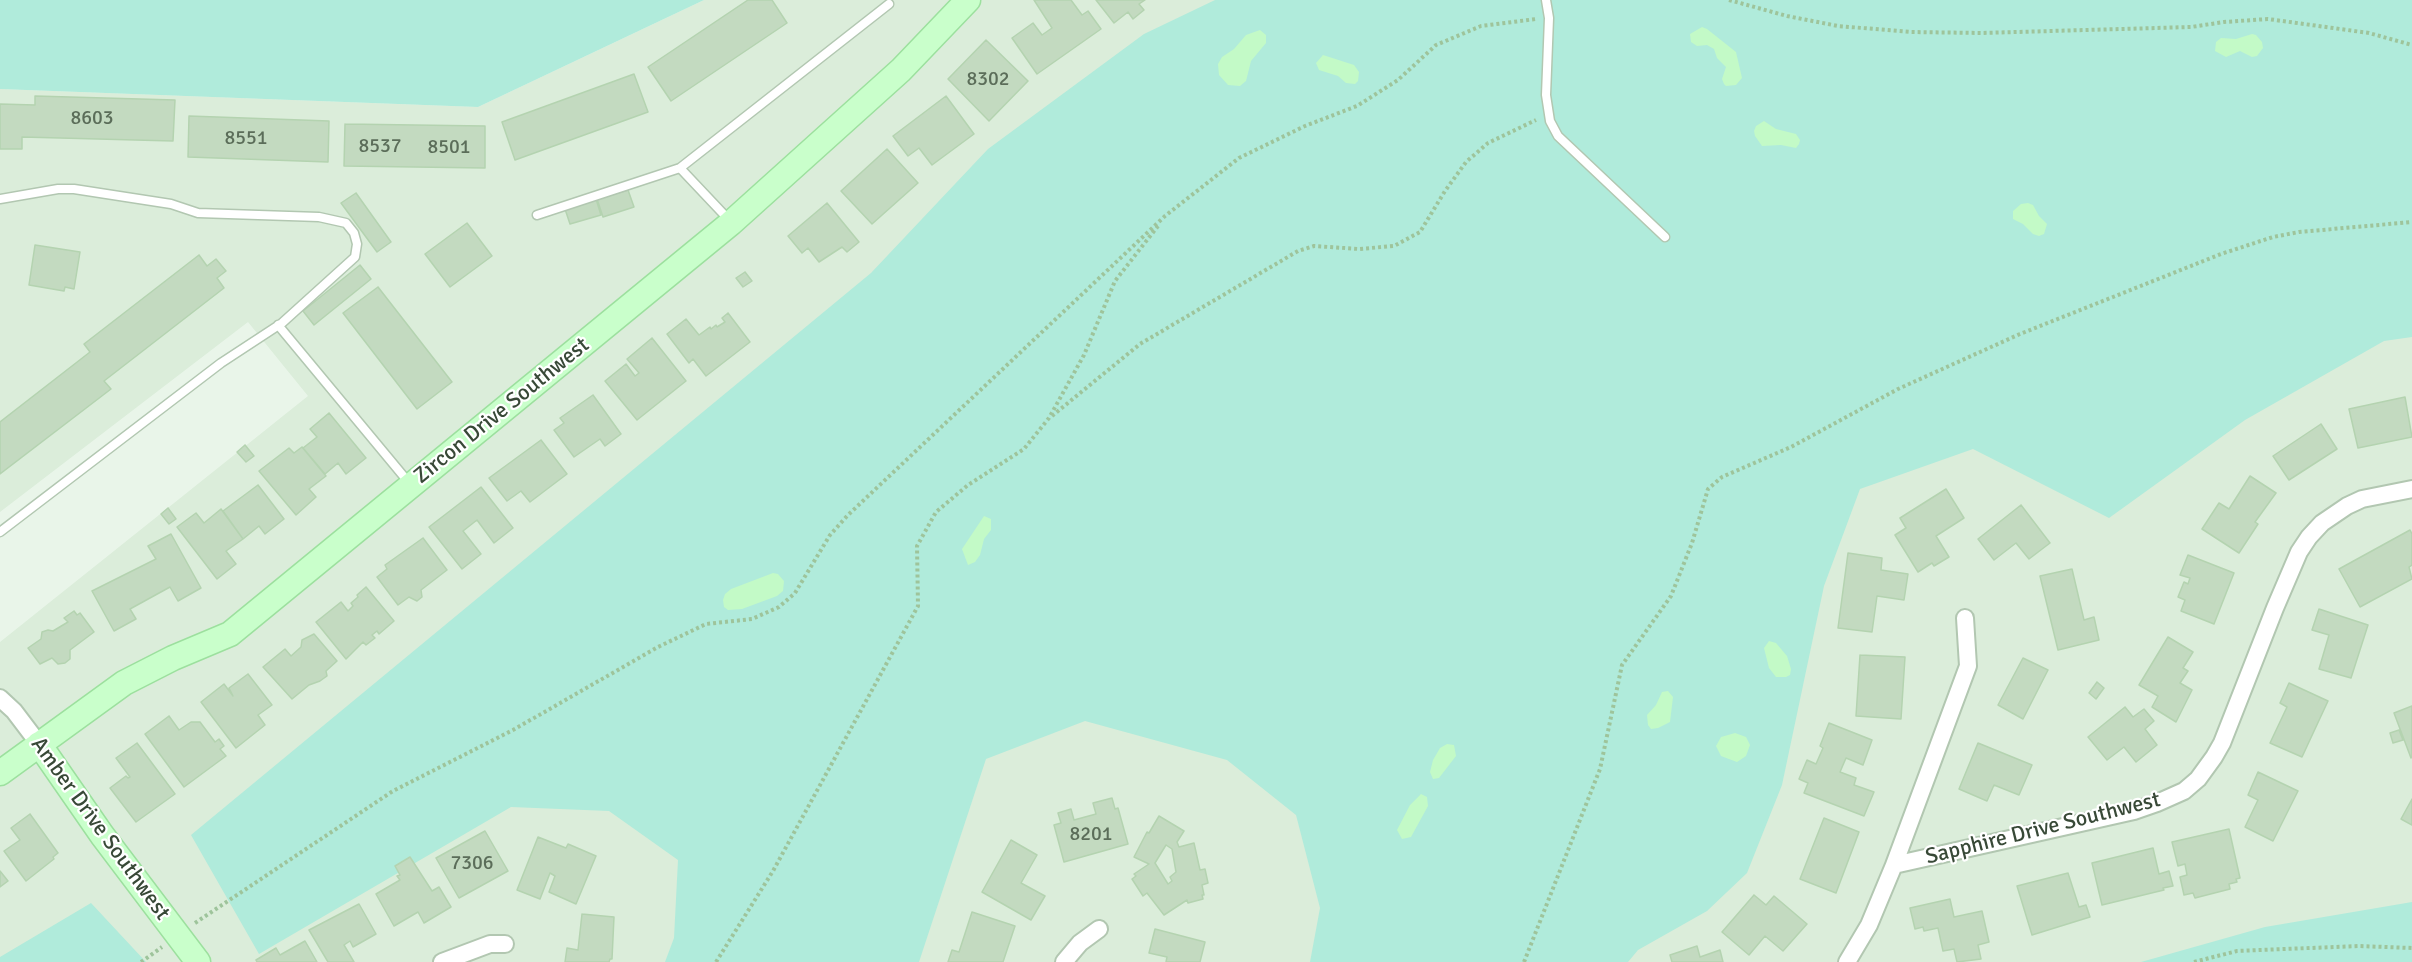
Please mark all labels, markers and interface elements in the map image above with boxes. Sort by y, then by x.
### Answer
house number: 8302 [966,68,1010,92]
house number: 8603 [70,107,114,131]
house number: 8551 [224,127,268,151]
house number: 8537 [358,135,402,159]
house number: 8501 [427,136,471,160]
street label: Zircon Drive Southwest [409,332,595,490]
street label: Amber Drive Southwest [25,732,175,926]
street label: Sapphire Drive Southwest [1923,787,2163,871]
house number: 8201 [1069,823,1113,847]
house number: 7306 [450,852,494,876]

